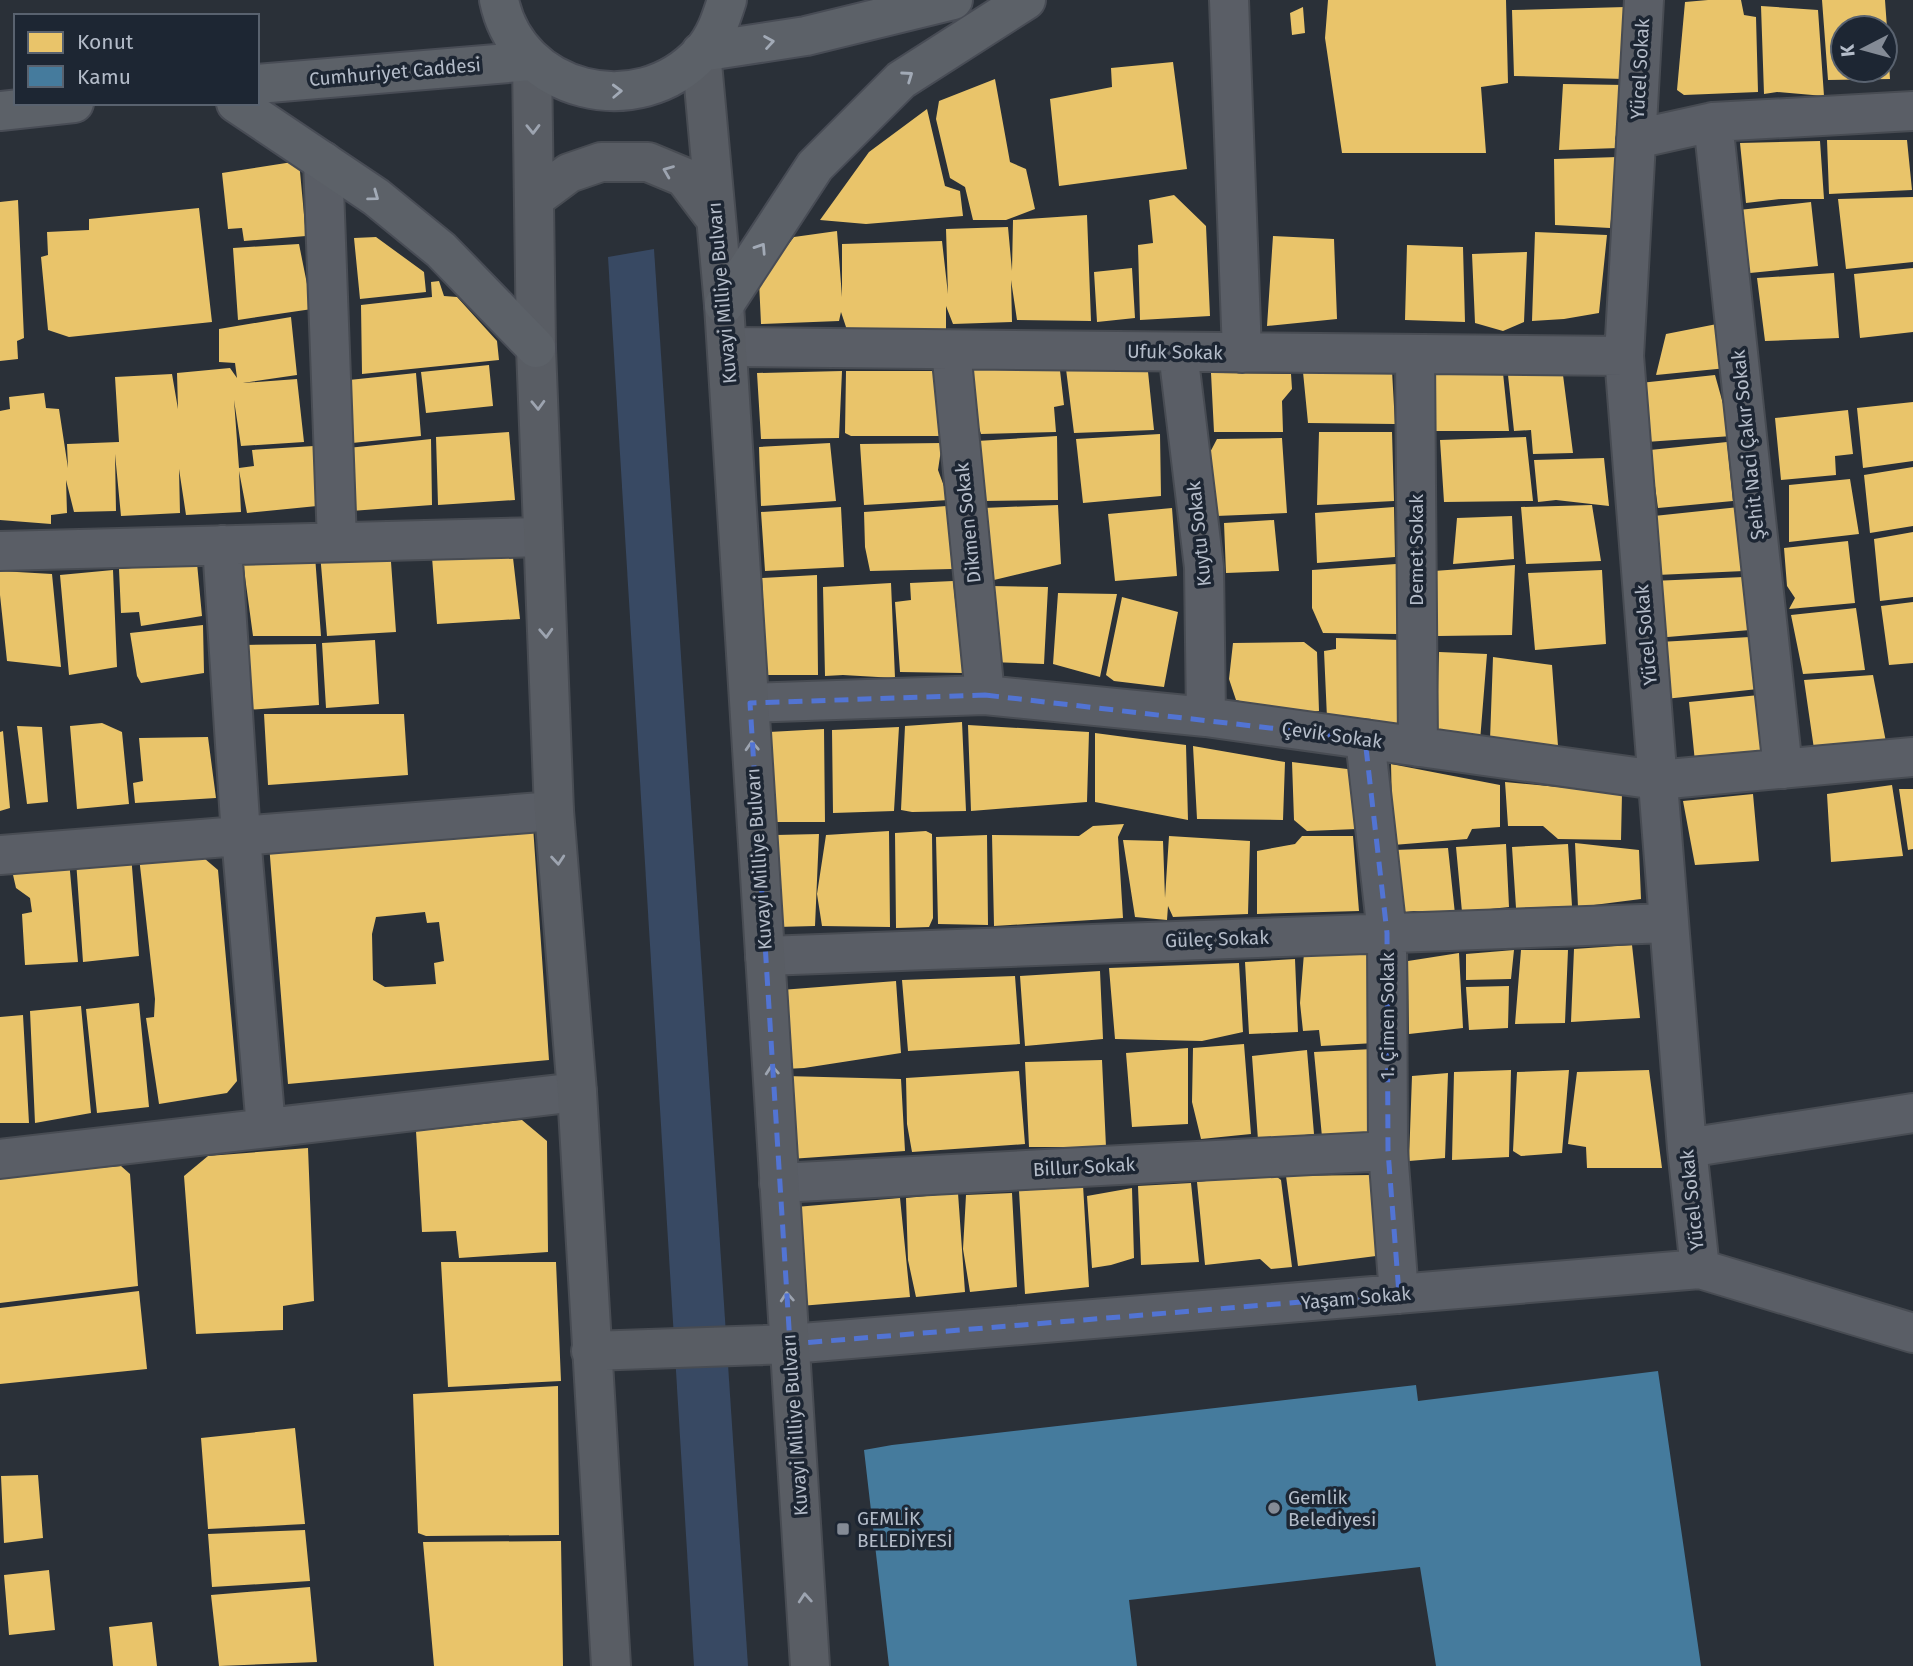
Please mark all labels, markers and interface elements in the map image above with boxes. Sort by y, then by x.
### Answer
legend [14,14,259,105]
north arrow [1829,14,1899,84]
street label: Yücel Sokak [1626,18,1654,120]
text: Konut [77,29,134,55]
one-way arrow [763,35,775,50]
text: K [1835,43,1860,58]
street label: Cumhuriyet Caddesi [308,53,482,91]
text: Kamu [77,64,131,90]
one-way arrow [900,72,913,84]
one-way arrow [612,84,623,99]
one-way arrow [525,124,541,135]
one-way arrow [663,165,675,179]
one-way arrow [366,188,379,200]
street label: Kuvayi Milliye Bulvarı [703,201,741,385]
one-way arrow [753,243,766,256]
street label: Ufuk Sokak [1127,340,1223,364]
street label: Şehit Naci Çakır Sokak [1727,349,1769,541]
one-way arrow [530,400,545,411]
street label: Dikmen Sokak [950,461,986,584]
street label: Kuytu Sokak [1182,480,1216,588]
street label: Demet Sokak [1405,494,1428,606]
street label: Yücel Sokak [1630,583,1662,686]
one-way arrow [539,627,554,638]
street label: Çevik Sokak [1280,717,1384,753]
one-way arrow [745,740,760,751]
street label: Kuvayi Milliye Bulvarı [741,767,777,951]
one-way arrow [550,855,565,866]
street label: Güleç Sokak [1165,926,1270,952]
street label: 1. Çimen Sokak [1376,952,1399,1080]
one-way arrow [765,1065,780,1076]
street label: Yücel Sokak [1675,1148,1709,1252]
street label: Billur Sokak [1032,1153,1136,1181]
street label: Yaşam Sokak [1300,1282,1412,1314]
one-way arrow [779,1292,794,1303]
street label: Kuvayi Milliye Bulvarı [777,1333,813,1517]
place label: Gemlik Belediyesi [1288,1486,1376,1531]
marker: Gemlik Belediyesi [1266,1500,1282,1516]
place label: GEMLİK BELEDİYESİ [857,1507,953,1552]
marker: GEMLİK BELEDİYESİ [835,1521,851,1537]
one-way arrow [798,1592,813,1603]

